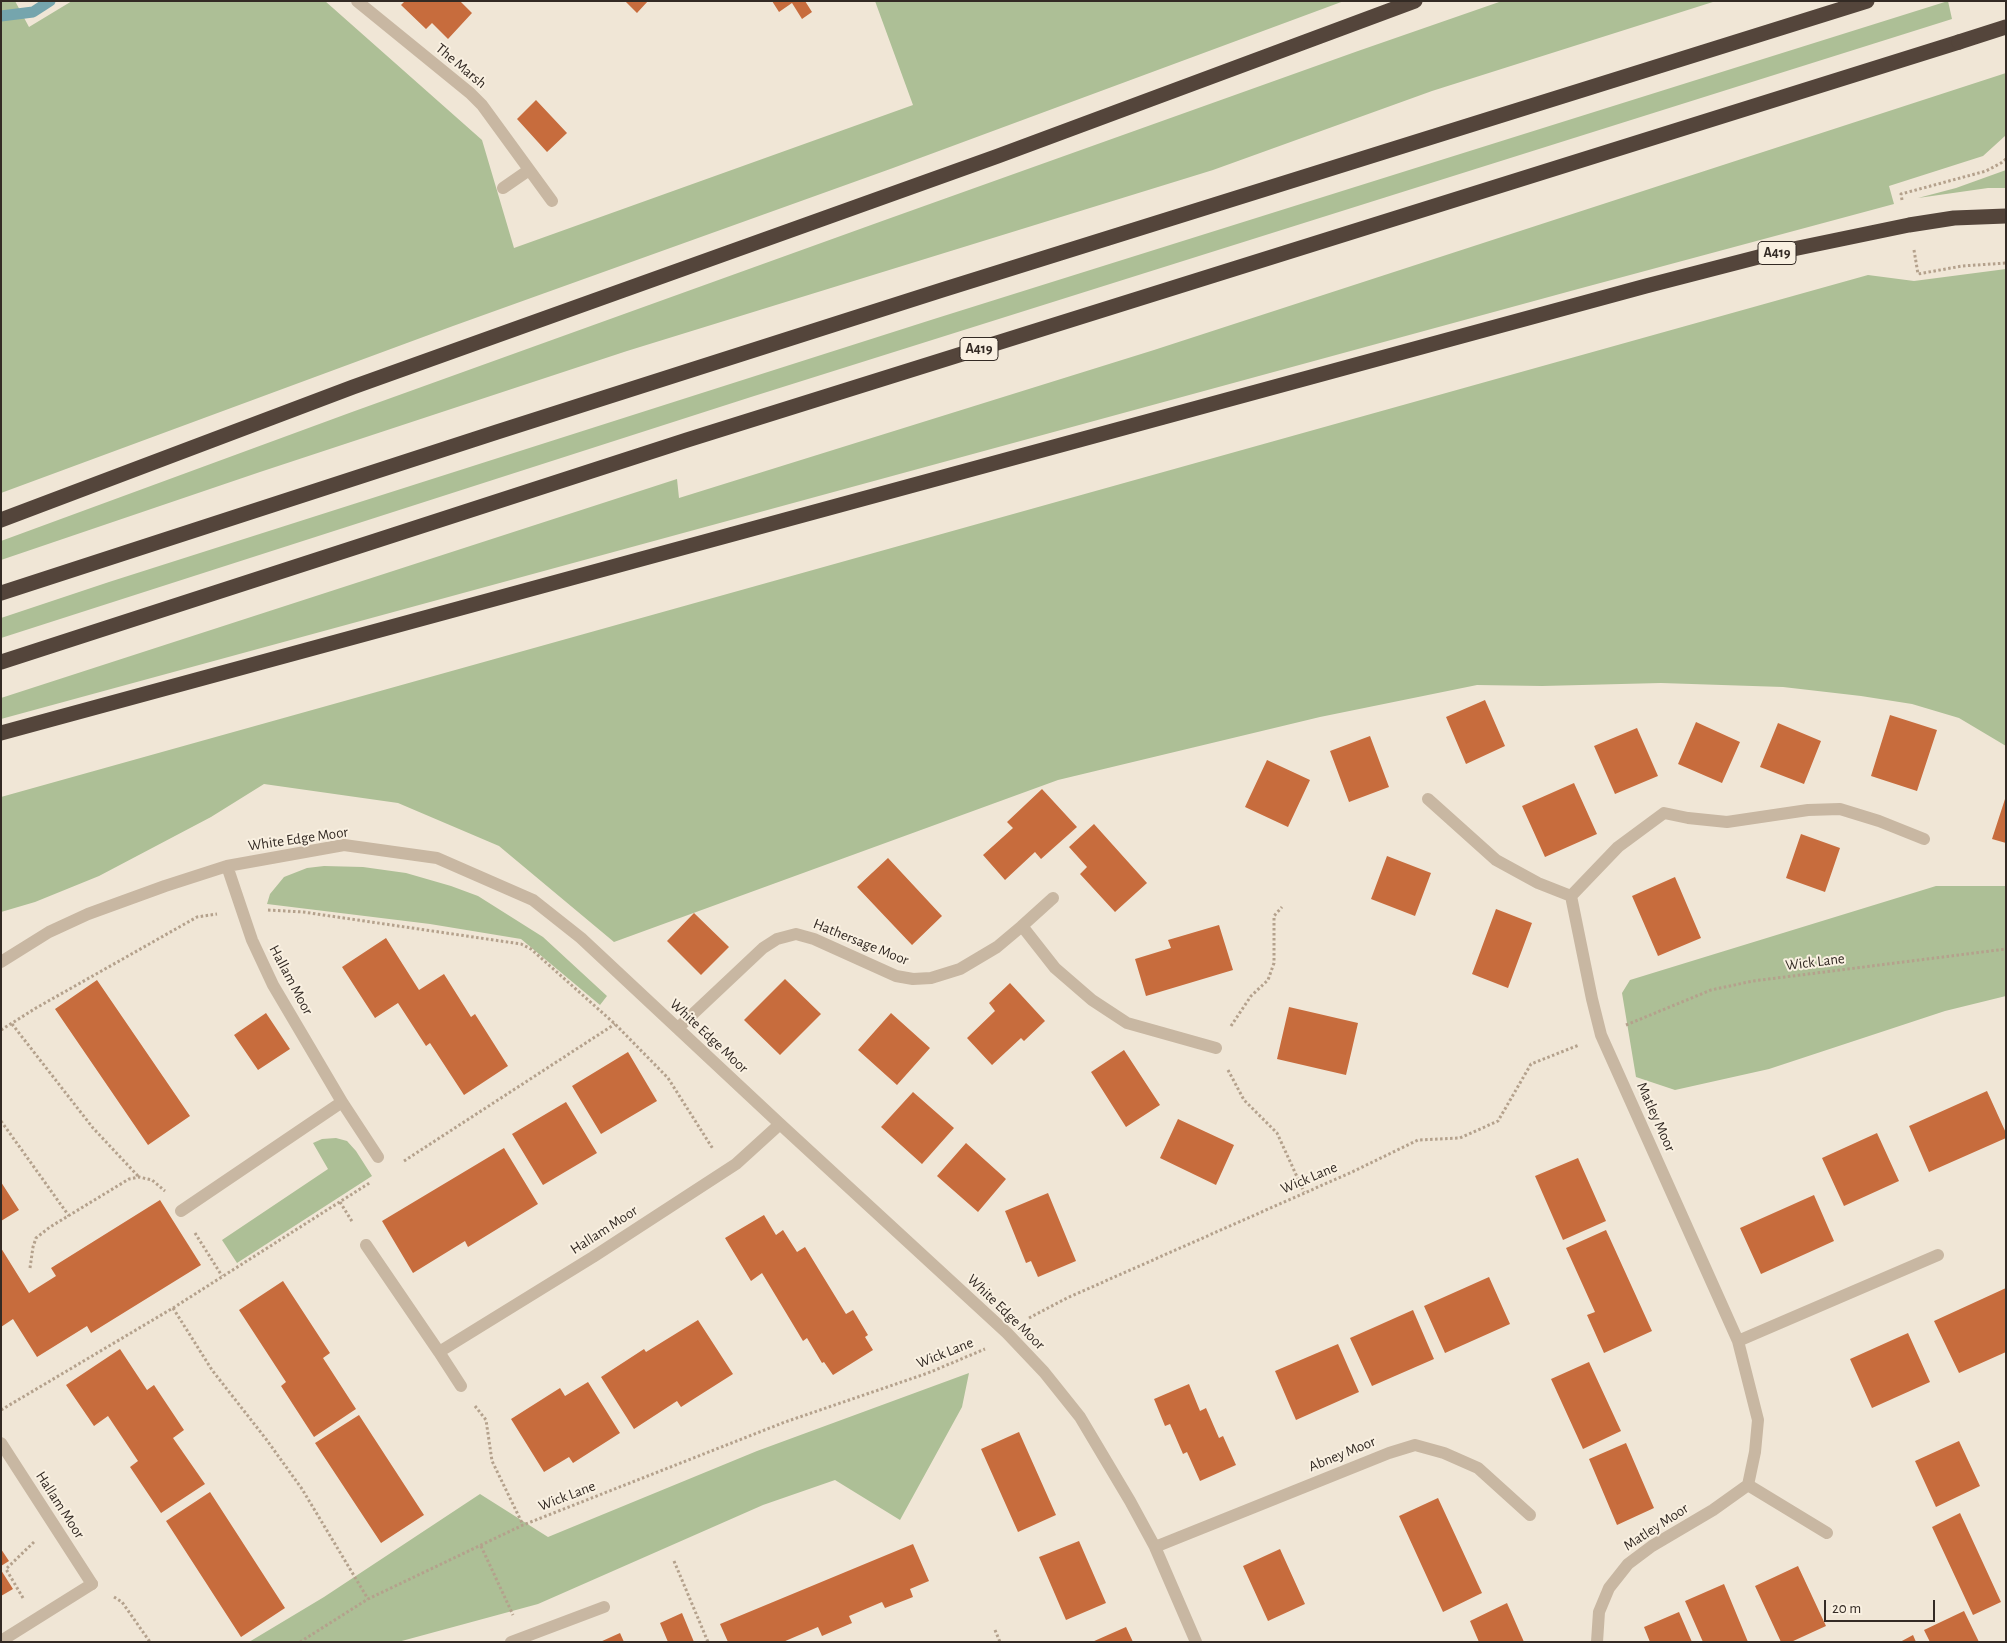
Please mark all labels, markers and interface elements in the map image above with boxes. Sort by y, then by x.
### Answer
street label: The Marsh [432,39,490,93]
road number: A419 [1758,242,1796,264]
road number: A419 [960,338,998,360]
street label: White Edge Moor [247,823,349,855]
street label: Hathersage Moor [811,915,911,969]
street label: Hallam Moor [265,942,317,1018]
street label: Wick Lane [1784,949,1846,975]
street label: White Edge Moor [666,995,752,1077]
street label: Matley Moor [1633,1080,1679,1154]
street label: Wick Lane [1278,1158,1340,1198]
street label: Hallam Moor [567,1202,641,1258]
street label: White Edge Moor [963,1270,1049,1354]
street label: Wick Lane [914,1333,976,1373]
street label: Abney Moor [1306,1432,1378,1476]
street label: Hallam Moor [32,1468,88,1542]
street label: Wick Lane [536,1477,598,1515]
street label: Matley Moor [1620,1499,1692,1555]
scale bar [1827,1590,1938,1622]
text: 20 m [1832,1601,1861,1616]

